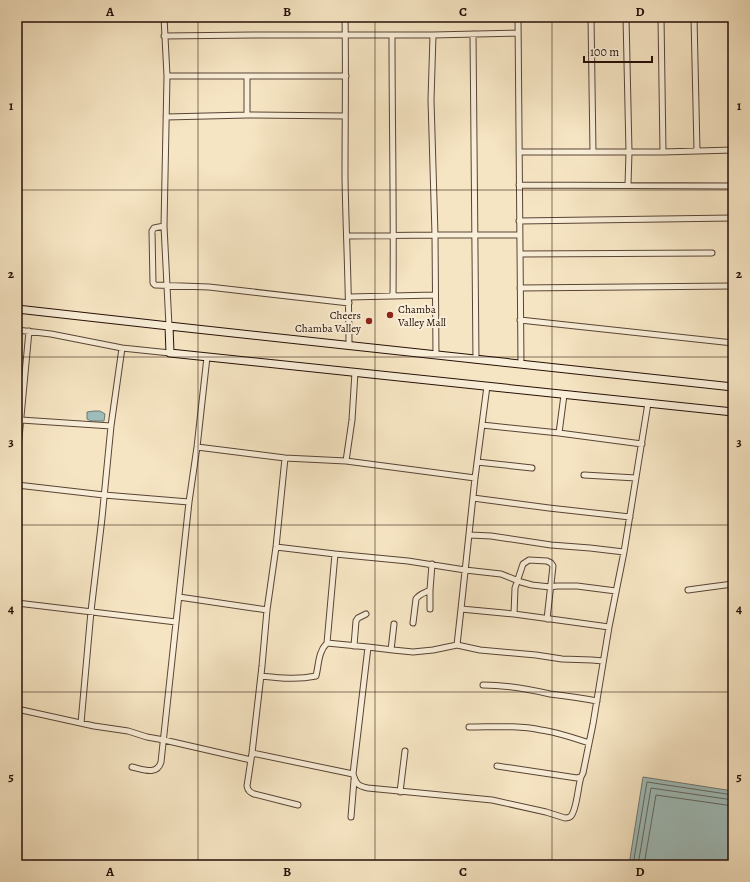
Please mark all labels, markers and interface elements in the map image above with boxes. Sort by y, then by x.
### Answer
text: A [105,3,115,20]
text: B [283,3,291,20]
text: C [459,3,467,20]
text: D [635,3,645,20]
scale bar [584,38,652,64]
text: 100 m [590,44,619,60]
text: 1 [9,97,14,114]
text: 1 [737,97,742,114]
text: 2 [8,265,15,282]
text: 2 [736,265,743,282]
place label: Chamba Valley Mall [397,302,446,330]
place label: Cheers Chamba Valley [295,308,361,336]
marker: Chamba Valley Mall [385,310,395,320]
marker: Cheers Chamba Valley [364,316,374,326]
text: 3 [8,433,14,450]
text: 3 [736,433,742,450]
text: 4 [8,600,14,617]
text: 4 [736,600,742,617]
text: 5 [8,768,14,785]
text: 5 [736,768,742,785]
text: A [105,863,115,880]
text: B [283,863,291,880]
text: C [459,863,467,880]
text: D [635,863,645,880]

